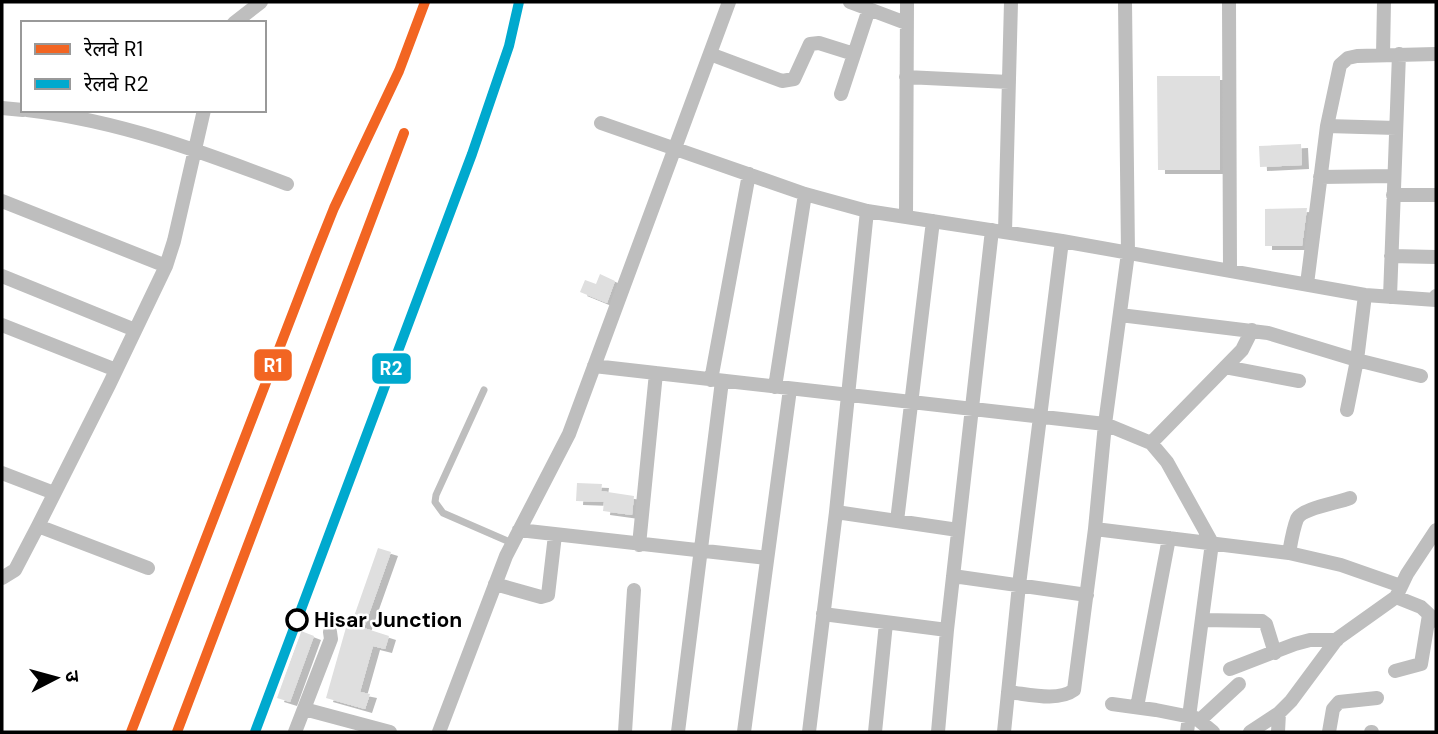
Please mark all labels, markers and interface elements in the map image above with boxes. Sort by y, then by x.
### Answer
legend [21,21,266,112]
text: रेलवे R1 [83,35,143,63]
text: रेलवे R2 [83,70,149,98]
line badge: R1 [253,348,293,382]
line badge: R2 [371,352,412,385]
text: R1 [264,353,282,378]
text: R2 [380,356,403,381]
place label: Hisar Junction [314,606,462,634]
marker: Hisar Junction [286,609,308,631]
north arrow [21,643,91,713]
text: उ [59,669,86,684]

